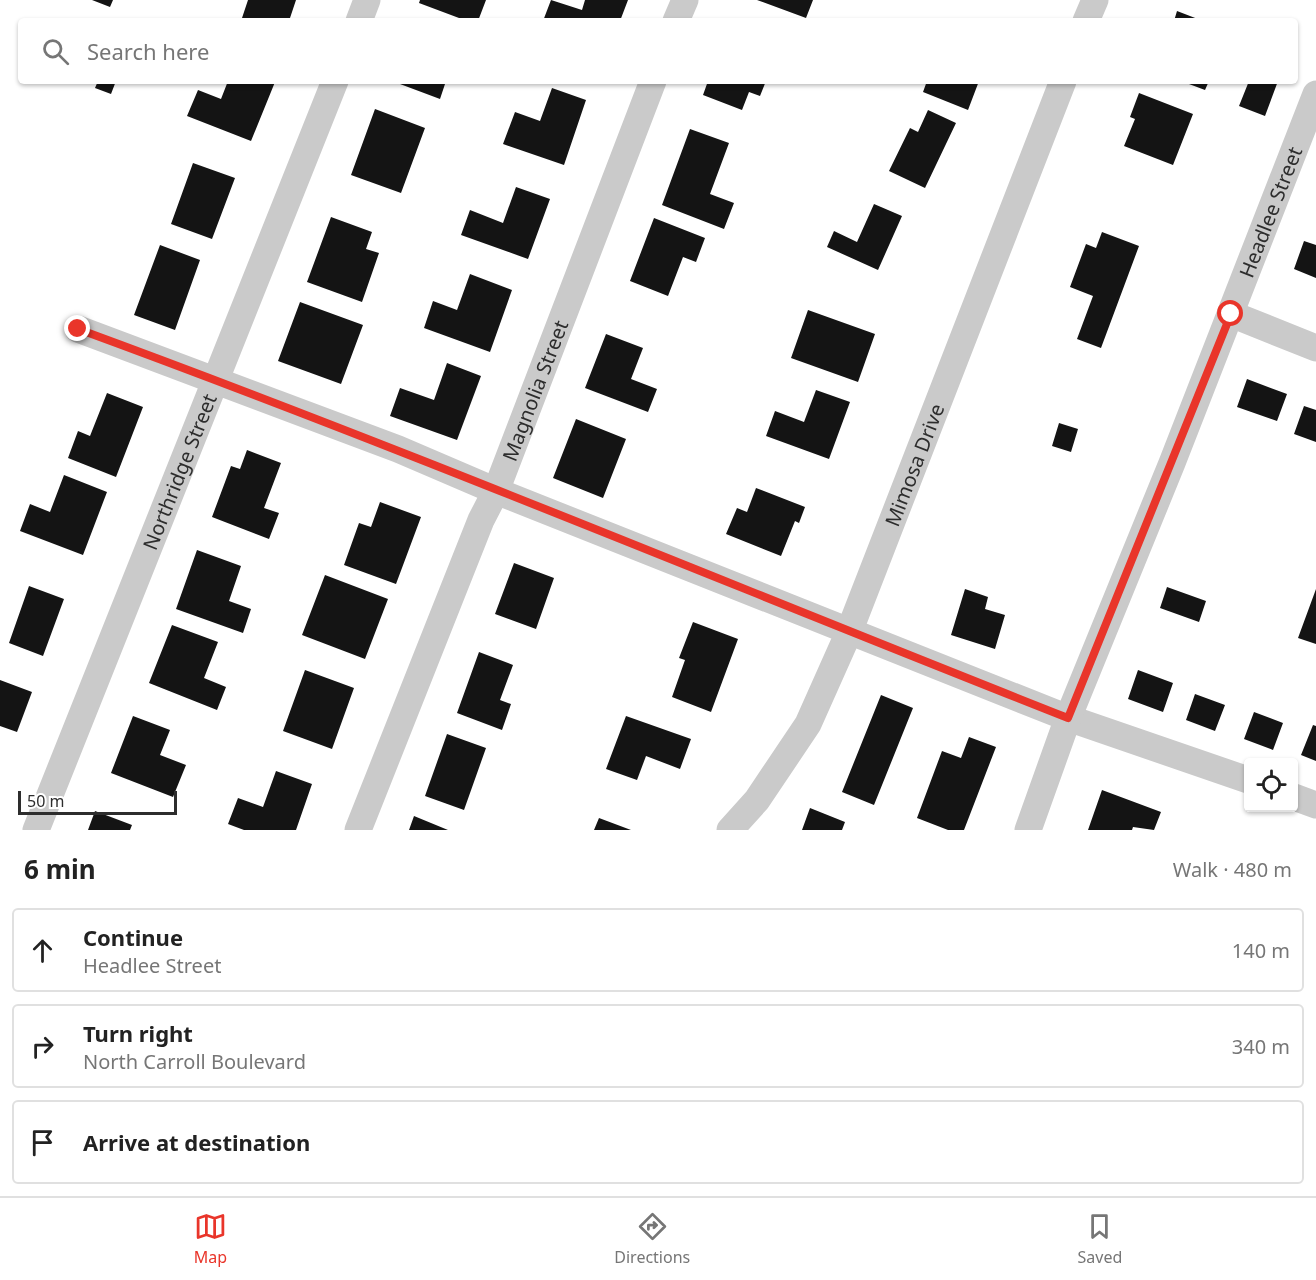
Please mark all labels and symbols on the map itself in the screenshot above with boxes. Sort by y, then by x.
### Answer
street label: Headlee Street [1232,142,1308,281]
route start [1217,300,1243,326]
route end [64,315,90,341]
street label: Magnolia Street [495,316,574,465]
street label: Northridge Street [136,390,222,553]
street label: Mimosa Drive [878,399,950,530]
scale bar [18,788,177,816]

